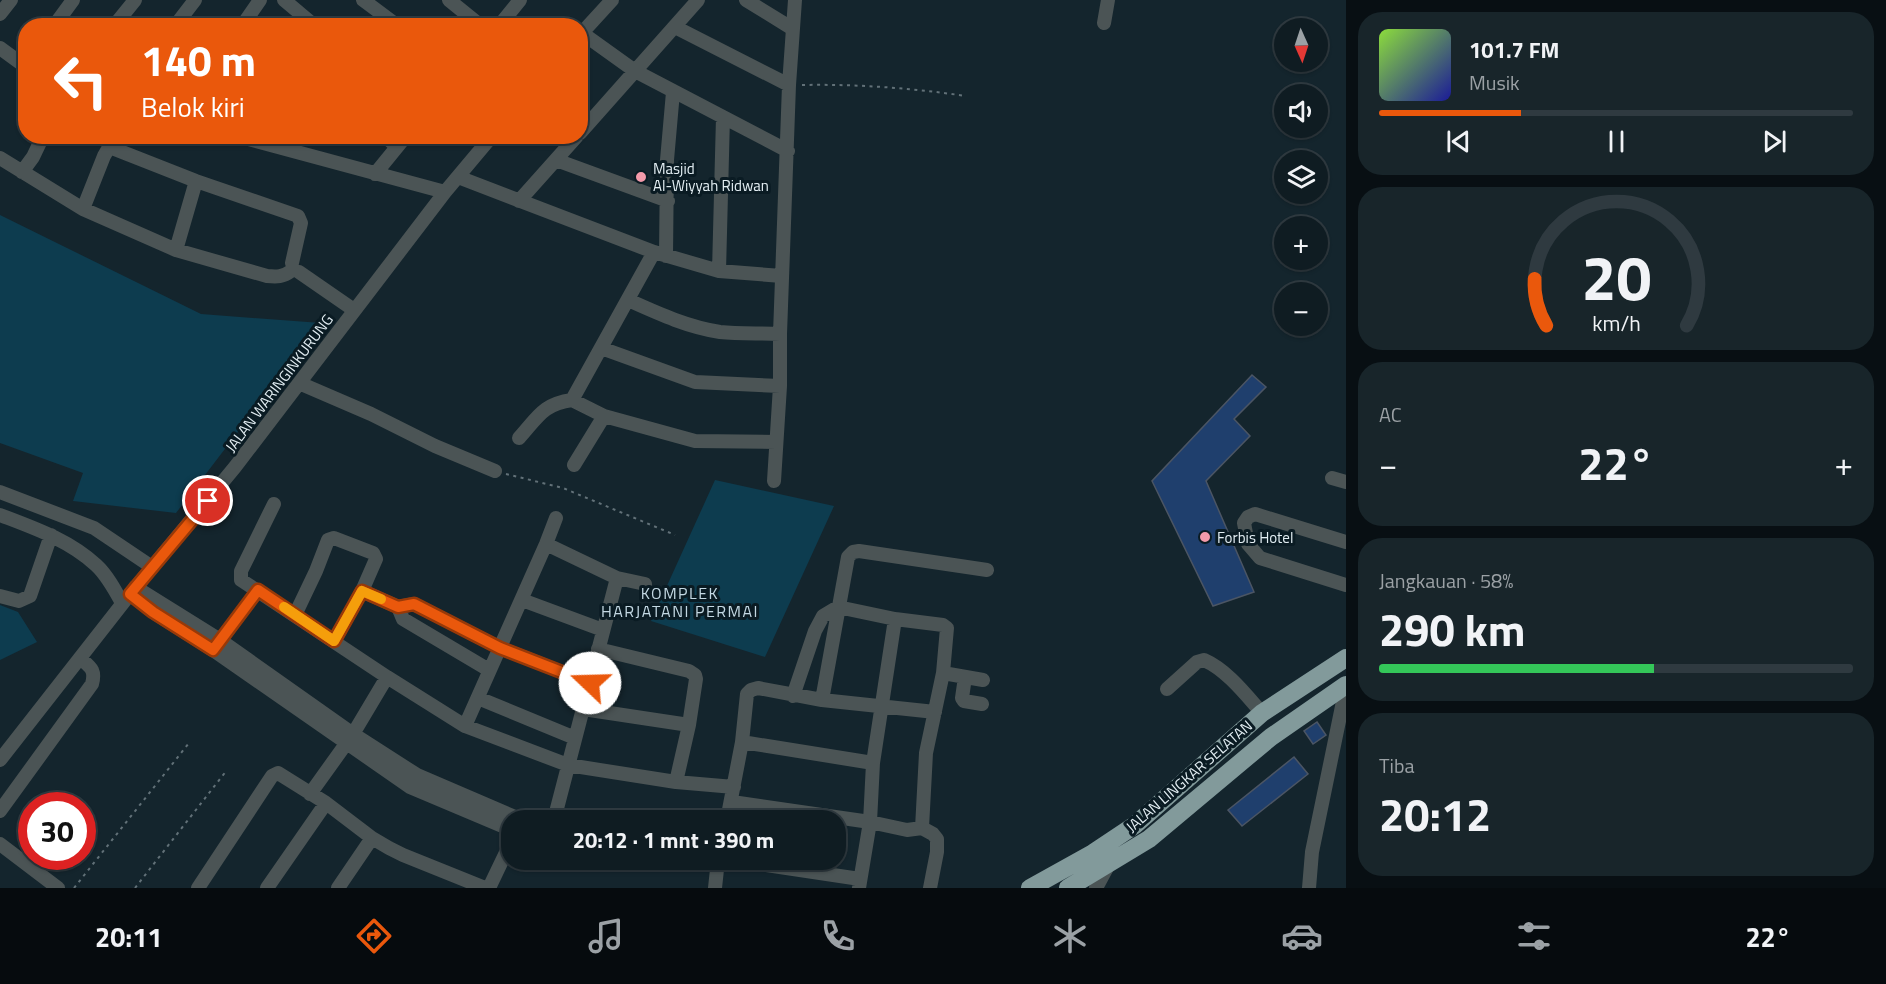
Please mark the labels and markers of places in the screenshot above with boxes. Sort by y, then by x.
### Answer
place label: Masjid Al-Wiyyah Ridwan [653,157,769,197]
marker: Masjid Al-Wiyyah Ridwan [634,170,648,184]
pin [182,475,233,526]
place label: Forbis Hotel [1217,526,1293,549]
marker: Forbis Hotel [1198,530,1212,544]

